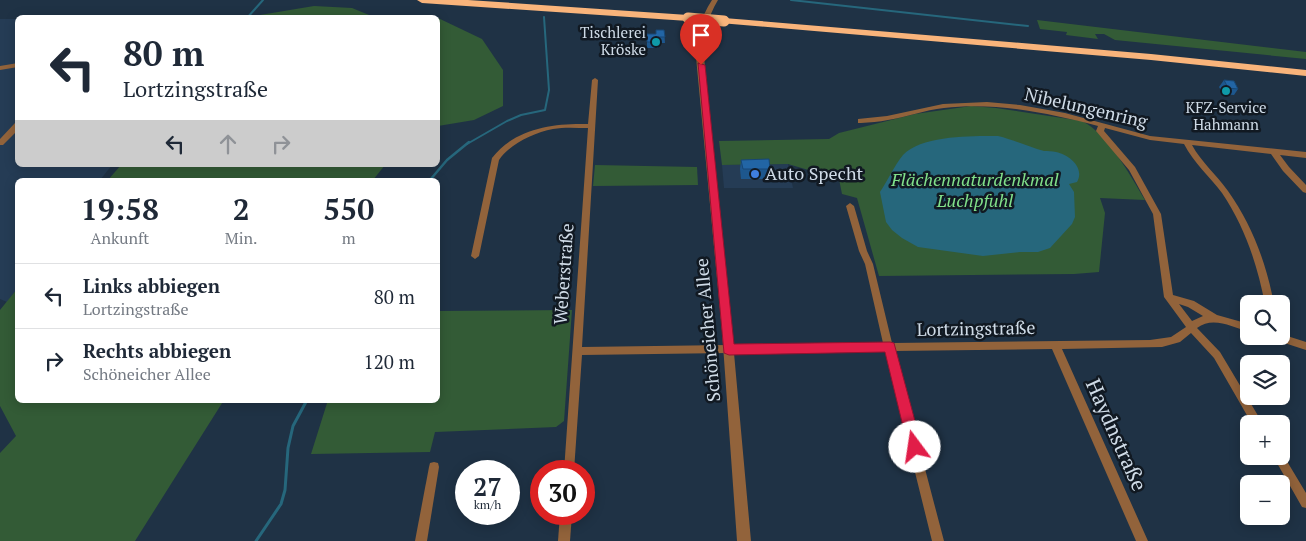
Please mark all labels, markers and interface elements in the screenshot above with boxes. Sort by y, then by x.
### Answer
pin [680,14,722,65]
icon: arrive [687,21,715,49]
place label: Tischlerei Kröske [580,22,646,59]
text: 80 m [123,30,204,76]
icon: left [40,35,105,100]
marker: Tischlerei Kröske [650,36,662,48]
text: Lortzingstraße [123,74,268,103]
street label: Nibelungenring [1022,81,1151,133]
marker: KFZ-Service Hahmann [1220,85,1232,97]
place label: KFZ-Service Hahmann [1186,97,1266,134]
icon: left [161,130,189,158]
icon: ahead [214,130,242,158]
icon: right [267,130,295,158]
place label: Auto Specht [765,161,863,185]
park label: Flächennaturdenkmal Luchpfuhl [890,167,1059,212]
marker: Auto Specht [749,168,761,180]
text: 19:58 [81,189,159,229]
text: 2 [233,189,250,229]
text: 550 [323,189,374,229]
street label: Weberstraße [547,222,579,325]
text: Ankunft [91,227,149,249]
text: Min. [225,227,257,249]
text: m [342,227,356,249]
street label: Schöneicher Allee [689,257,725,403]
text: Links abbiegen [83,273,220,298]
icon: left [40,282,68,310]
text: 80 m [374,284,415,309]
map controls [1240,295,1290,525]
button: search [1240,295,1290,345]
text: Lortzingstraße [83,298,189,320]
street label: Lortzingstraße [916,315,1036,341]
text: Rechts abbiegen [83,338,231,363]
icon: right [40,347,68,375]
text: 120 m [364,349,415,374]
button: layers [1240,355,1290,405]
text: Schöneicher Allee [83,363,211,385]
street label: Haydnstraße [1080,374,1154,495]
button: + [1240,415,1290,465]
position arrow [888,420,940,472]
speed limit sign: 30 [530,460,595,525]
text: 27 [473,470,502,503]
button: − [1240,475,1290,525]
text: km/h [474,497,501,512]

